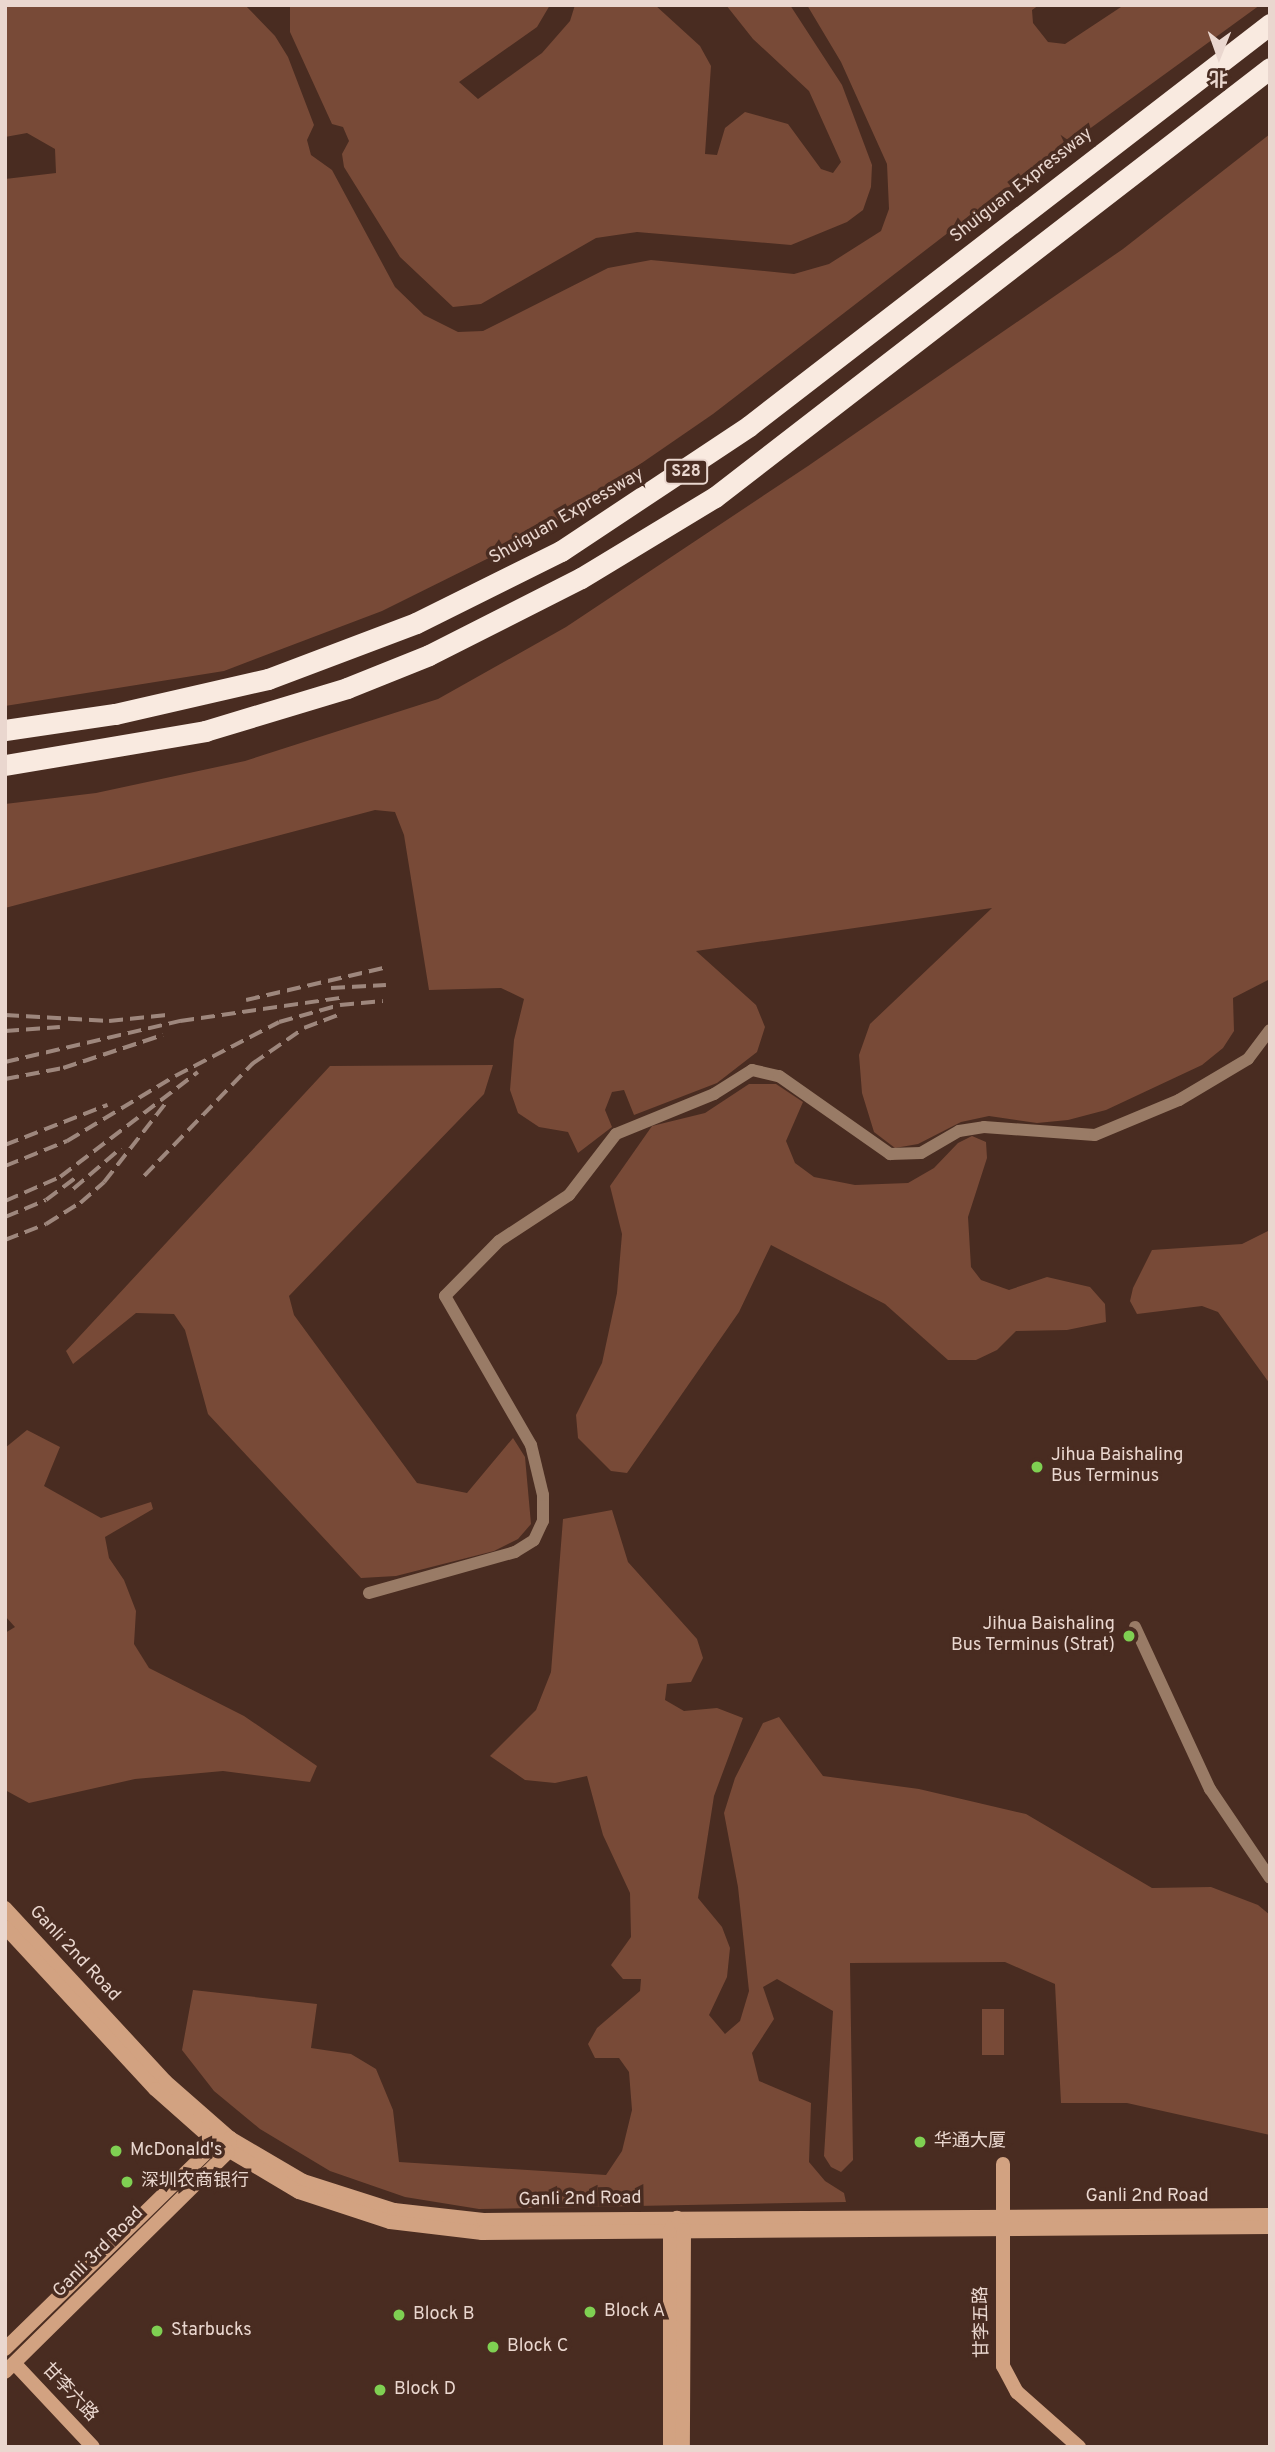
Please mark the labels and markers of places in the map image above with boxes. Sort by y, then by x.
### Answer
place label: Jihua Baishaling Bus Terminus [1051,1446,1183,1488]
marker: Jihua Baishaling Bus Terminus [1029,1459,1045,1475]
place label: Jihua Baishaling Bus Terminus (Strat) [950,1615,1115,1658]
marker: Jihua Baishaling Bus Terminus (Strat) [1121,1628,1137,1644]
place label: 华通大厦 [934,2131,1006,2153]
marker: 华通大厦 [912,2134,928,2150]
place label: McDonald's [130,2140,222,2162]
marker: McDonald's [108,2143,124,2159]
place label: 深圳农商银行 [141,2171,249,2193]
marker: 深圳农商银行 [119,2174,135,2190]
place label: Block A [604,2301,666,2323]
place label: Block B [413,2304,474,2326]
marker: Block A [582,2304,598,2320]
marker: Block B [391,2307,407,2323]
place label: Starbucks [171,2320,252,2342]
marker: Starbucks [149,2323,165,2339]
place label: Block C [507,2336,568,2358]
marker: Block C [485,2339,501,2355]
place label: Block D [394,2379,456,2401]
marker: Block D [372,2382,388,2398]

